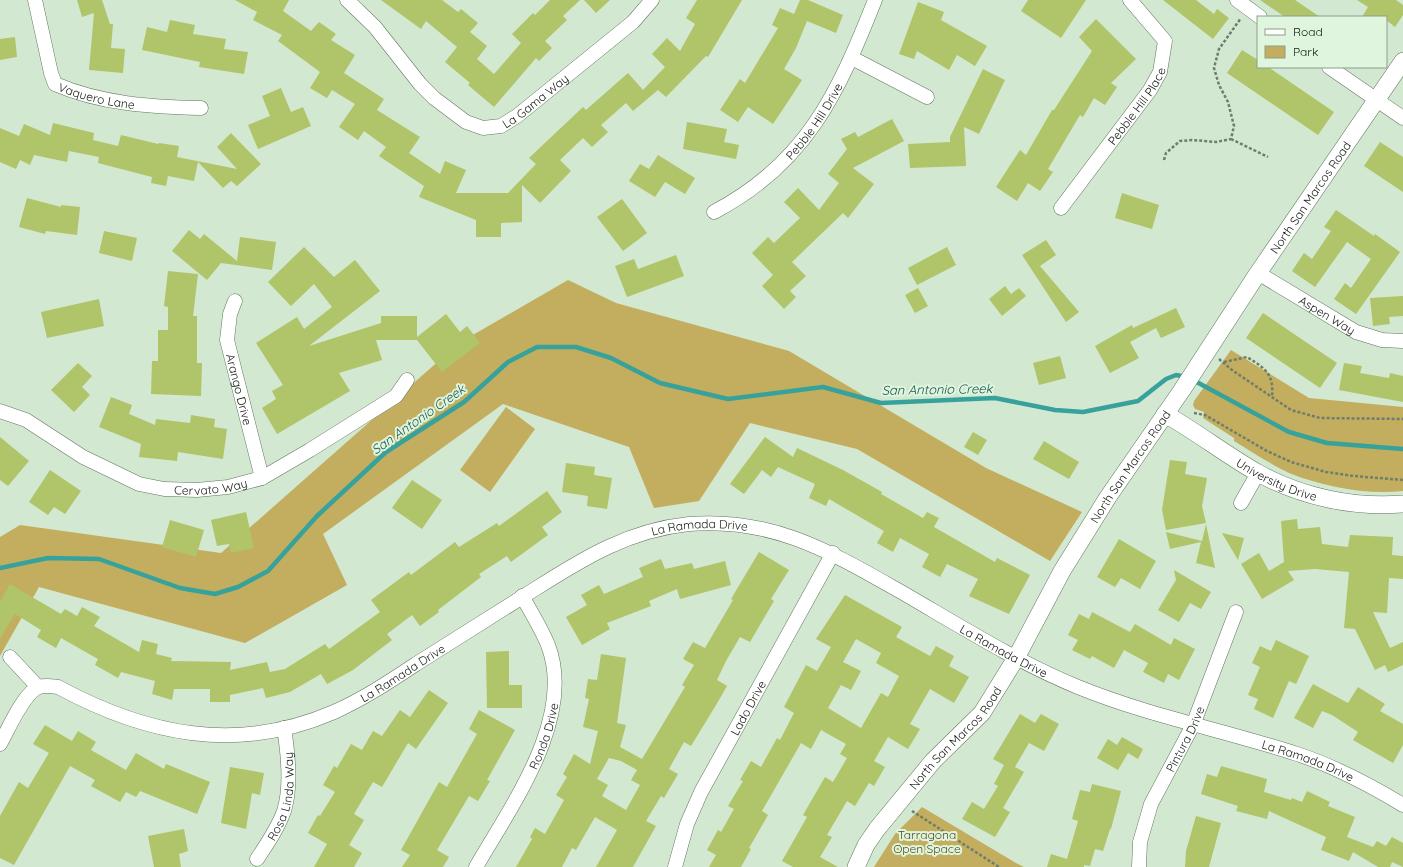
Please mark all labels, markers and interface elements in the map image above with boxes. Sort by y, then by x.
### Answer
legend [1257,16,1387,68]
text: Road [1293,24,1323,39]
text: Park [1293,44,1318,59]
street label: Pebble Hill Place [1104,66,1168,148]
street label: La Gama Way [499,70,571,131]
street label: Vaquero Lane [56,79,136,112]
street label: Pebble Hill Drive [782,80,845,162]
street label: North San Marcos Road [1266,138,1354,256]
street label: Aspen Way [1296,292,1358,338]
street label: Arango Drive [223,352,256,427]
water label: San Antonio Creek [368,380,469,457]
water label: San Antonio Creek [881,380,994,398]
street label: North San Marcos Road [1086,407,1173,525]
street label: University Drive [1234,454,1319,504]
street label: Cervato Way [174,475,249,498]
street label: La Ramada Drive [649,516,749,538]
street label: La Ramada Drive [958,621,1051,680]
street label: La Ramada Drive [357,640,448,705]
street label: Lado Drive [726,677,769,738]
street label: North San Marcos Road [906,683,1004,792]
street label: Ronda Drive [525,702,561,771]
street label: Pintura Drive [1162,704,1207,774]
street label: La Ramada Drive [1260,736,1357,784]
street label: Rosa Linda Way [263,751,296,843]
park label: Tarragona Open Space [893,827,961,856]

